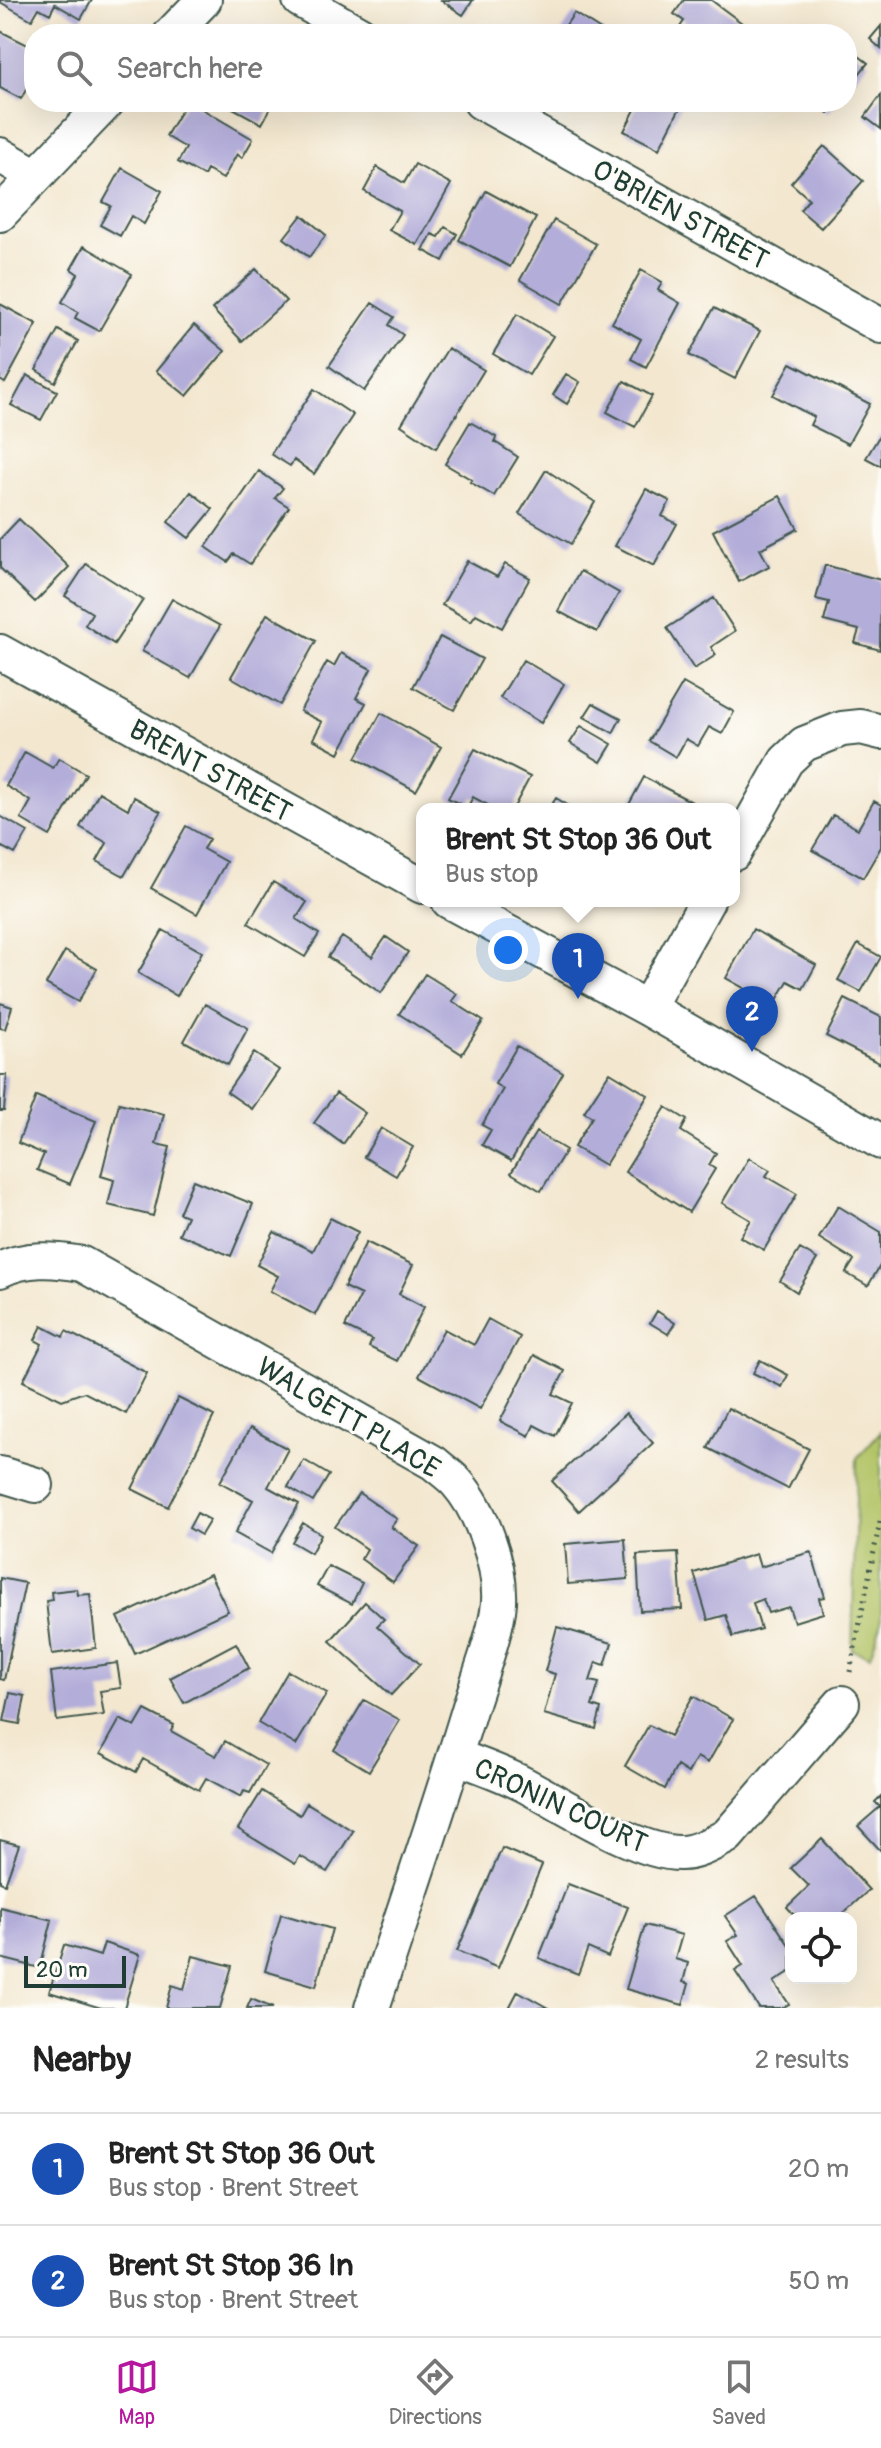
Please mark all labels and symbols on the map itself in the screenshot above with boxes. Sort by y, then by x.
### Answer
street label: O'BRIEN STREET [586,152,775,278]
street label: BRENT STREET [123,712,298,830]
your location [488,930,528,970]
pin: 1 [552,933,604,999]
pin: 2 [726,986,778,1052]
street label: WALGETT PLACE [250,1350,446,1487]
street label: CRONIN COURT [468,1751,653,1862]
scale bar [24,1952,126,1988]

